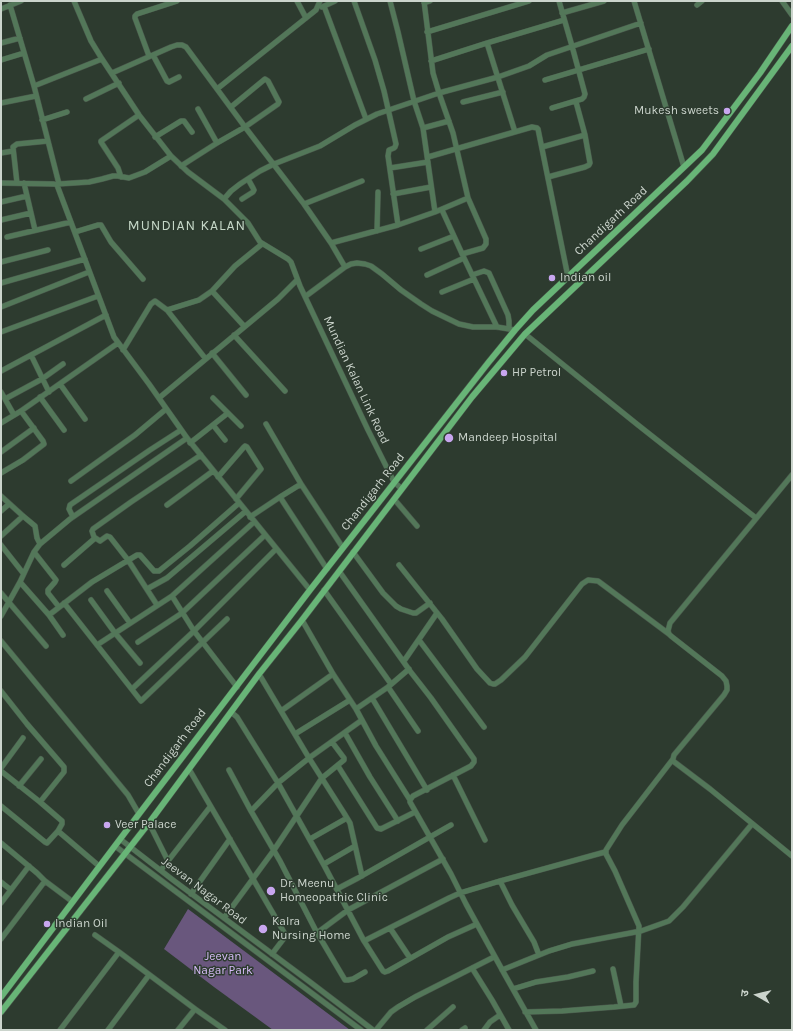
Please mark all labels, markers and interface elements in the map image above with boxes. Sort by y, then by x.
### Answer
place label: Mukesh sweets [634,104,719,118]
marker: Mukesh sweets [722,106,732,116]
street label: Chandigarh Road [572,183,650,259]
district label: MUNDIAN KALAN [128,218,246,234]
place label: Indian oil [560,271,611,285]
marker: Indian oil [547,273,557,283]
street label: Mundian Kalan Link Road [320,314,392,446]
place label: HP Petrol [512,366,561,380]
marker: HP Petrol [499,368,509,378]
place label: Mandeep Hospital [458,431,557,445]
marker: Mandeep Hospital [443,432,455,444]
street label: Chandigarh Road [338,450,408,534]
street label: Chandigarh Road [141,706,209,790]
place label: Veer Palace [115,818,176,832]
marker: Veer Palace [102,820,112,830]
street label: Jeevan Nagar Road [159,854,249,928]
place label: Dr. Meenu Homeopathic Clinic [280,877,388,905]
marker: Dr. Meenu Homeopathic Clinic [265,885,277,897]
place label: Kalra Nursing Home [272,915,351,943]
place label: Indian Oil [55,917,108,931]
marker: Indian Oil [42,919,52,929]
marker: Kalra Nursing Home [257,923,269,935]
park label: Jeevan Nagar Park [193,950,253,978]
north arrow [737,975,777,1015]
text: उ [738,989,752,997]

